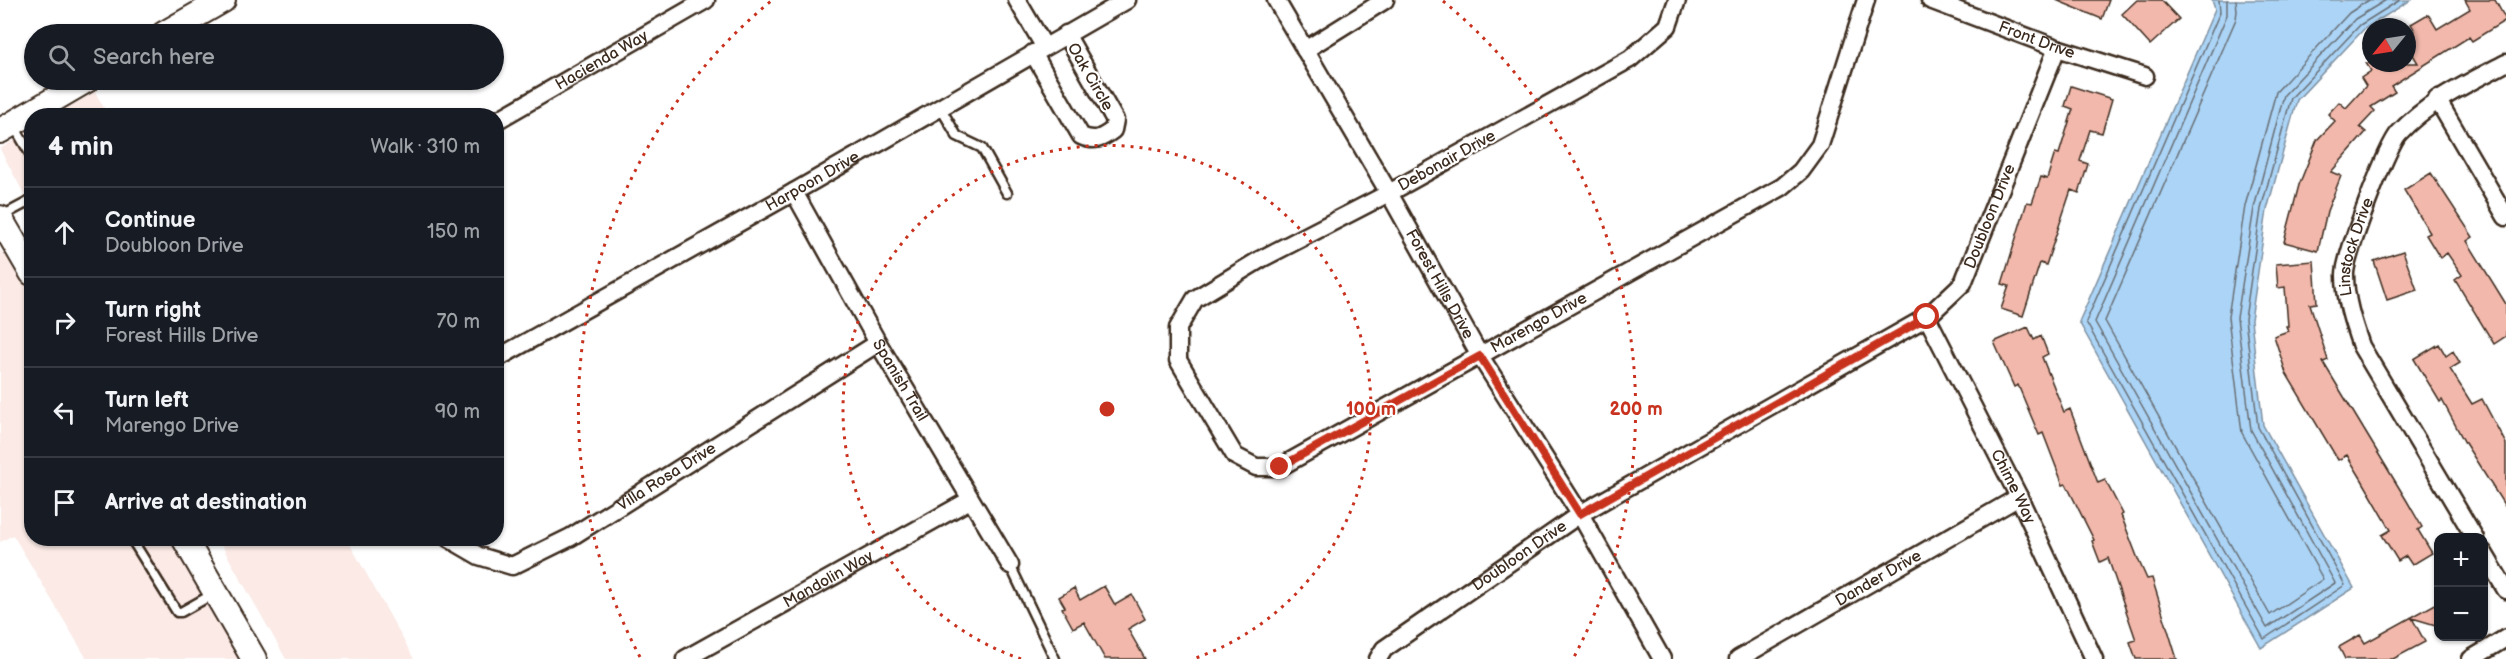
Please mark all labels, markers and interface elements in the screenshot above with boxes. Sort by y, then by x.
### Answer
street label: Front Drive [1996,17,2078,63]
north arrow [2362,18,2416,72]
search box [24,24,504,90]
street label: Hacienda Way [552,26,652,94]
street label: Oak Circle [1063,40,1117,115]
icon: search [45,41,78,74]
text: Search here [93,44,215,71]
street label: Debonair Drive [1395,126,1500,196]
text: 4 min [48,132,113,163]
text: Walk · 310 m [371,135,480,159]
street label: Harpoon Drive [762,147,863,216]
street label: Doubloon Drive [1960,161,2019,271]
street label: Linstock Drive [2335,194,2378,297]
text: Continue [105,207,195,234]
icon: ahead [48,216,81,249]
text: 150 m [427,220,480,244]
street label: Forest Hills Drive [1402,226,1478,343]
text: Doubloon Drive [105,234,244,258]
street label: Marengo Drive [1487,288,1591,357]
text: Turn right [105,297,201,324]
route start [1913,303,1939,329]
icon: right [48,306,81,339]
text: 70 m [436,310,480,334]
text: Forest Hills Drive [105,324,258,348]
street label: Spanish Trail [868,336,932,425]
text: Turn left [105,387,189,414]
icon: left [48,396,81,429]
centre of rings [1097,399,1117,419]
text: 100 m [1346,399,1396,420]
text: 200 m [1609,399,1663,420]
text: 90 m [435,400,480,424]
text: Marengo Drive [105,414,239,438]
street label: Villa Rosa Drive [613,438,720,515]
street label: Chime Way [1987,446,2040,527]
route end [1266,453,1292,479]
icon: arrive [48,486,81,519]
text: Arrive at destination [105,489,307,516]
street label: Doubloon Drive [1468,516,1571,595]
map controls [2434,533,2488,641]
button: + [2434,533,2488,587]
street label: Mandolin Way [780,546,877,612]
street label: Dander Drive [1832,546,1925,610]
button: − [2434,587,2488,641]

